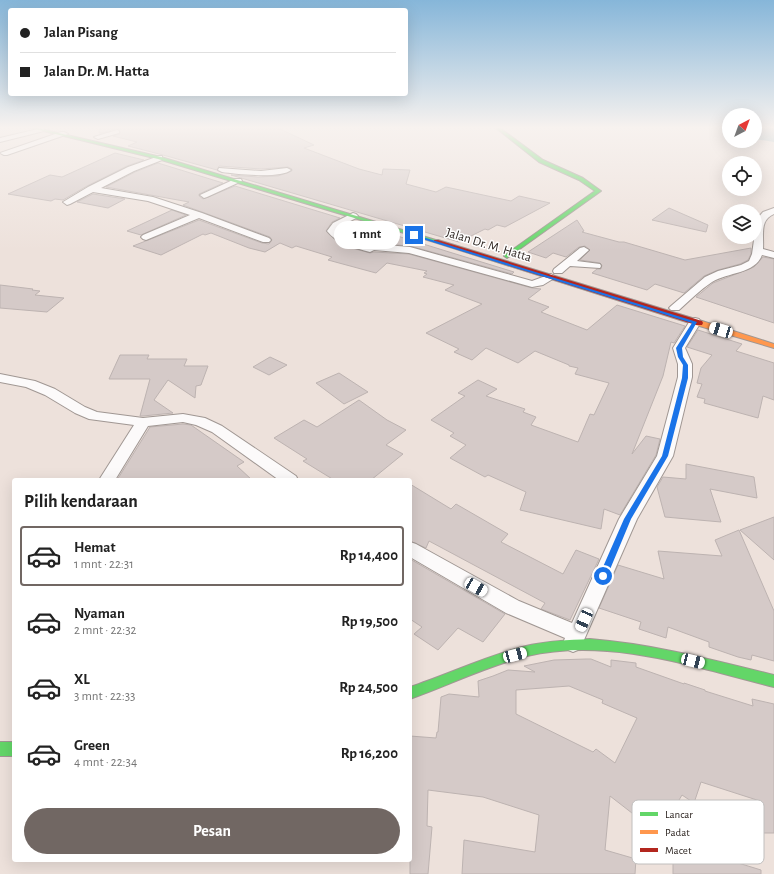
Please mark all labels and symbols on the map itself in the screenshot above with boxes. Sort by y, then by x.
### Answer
north arrow [722,108,762,148]
callout: 1 mnt [334,221,400,249]
route end [405,226,423,244]
street label: Jalan Dr. M. Hatta [444,226,533,265]
car [708,321,734,339]
route start [594,567,612,585]
car [463,576,489,598]
car [574,607,594,633]
car [502,646,528,664]
car [680,652,706,670]
legend [632,800,764,864]
text: Lancar [665,809,693,820]
text: Padat [665,827,690,838]
text: Macet [665,845,692,856]

